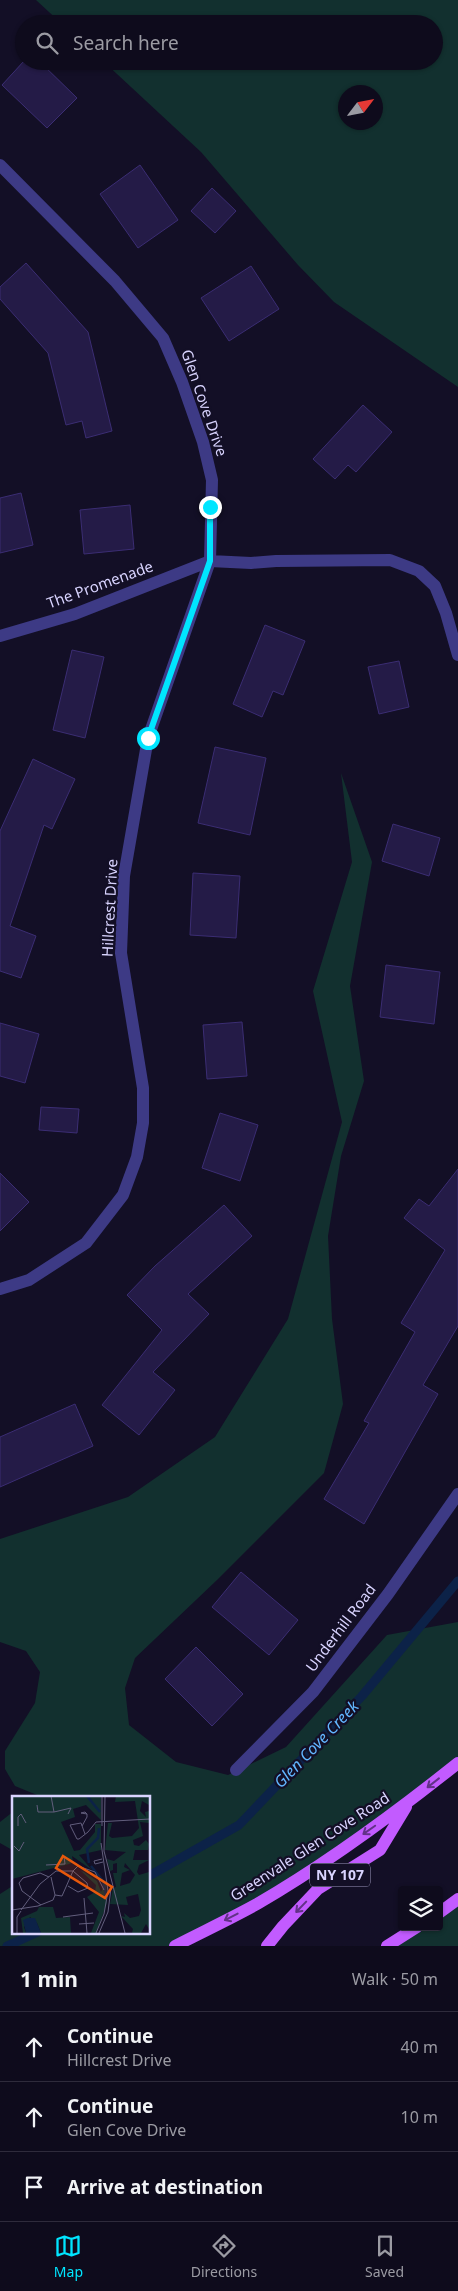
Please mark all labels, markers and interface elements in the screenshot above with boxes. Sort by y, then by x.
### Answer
search box [15,15,443,70]
icon: search [33,29,61,57]
text: Search here [73,30,179,56]
north arrow [338,85,383,130]
street label: Glen Cove Drive [177,347,233,459]
route end [199,496,222,519]
street label: The Promenade [44,556,156,613]
route start [137,727,160,750]
street label: Hillcrest Drive [96,859,122,957]
street label: Underhill Road [301,1579,380,1675]
water label: Glen Cove Creek [269,1695,364,1792]
one-way arrow [427,1777,440,1788]
street label: Greenvale Glen Cove Road [226,1787,393,1905]
inset map [12,1796,150,1934]
one-way arrow [362,1825,376,1835]
road number: NY 107 [310,1864,370,1886]
map controls [398,1886,443,1931]
button: layers [398,1886,443,1931]
one-way arrow [295,1901,307,1913]
one-way arrow [224,1912,239,1922]
text: 1 min [20,1965,78,1993]
text: Walk · 50 m [352,1968,438,1990]
text: Continue [67,2023,153,2049]
icon: ahead [20,2033,48,2061]
text: 40 m [401,2036,438,2058]
text: Hillcrest Drive [67,2049,171,2071]
text: Continue [67,2093,153,2119]
icon: ahead [20,2103,48,2131]
text: 10 m [401,2106,438,2128]
text: Glen Cove Drive [67,2119,186,2141]
icon: arrive [20,2173,48,2201]
text: Arrive at destination [67,2174,263,2200]
tab: Map [54,2232,83,2281]
tab: Directions [191,2232,257,2281]
tab: Saved [365,2232,404,2281]

